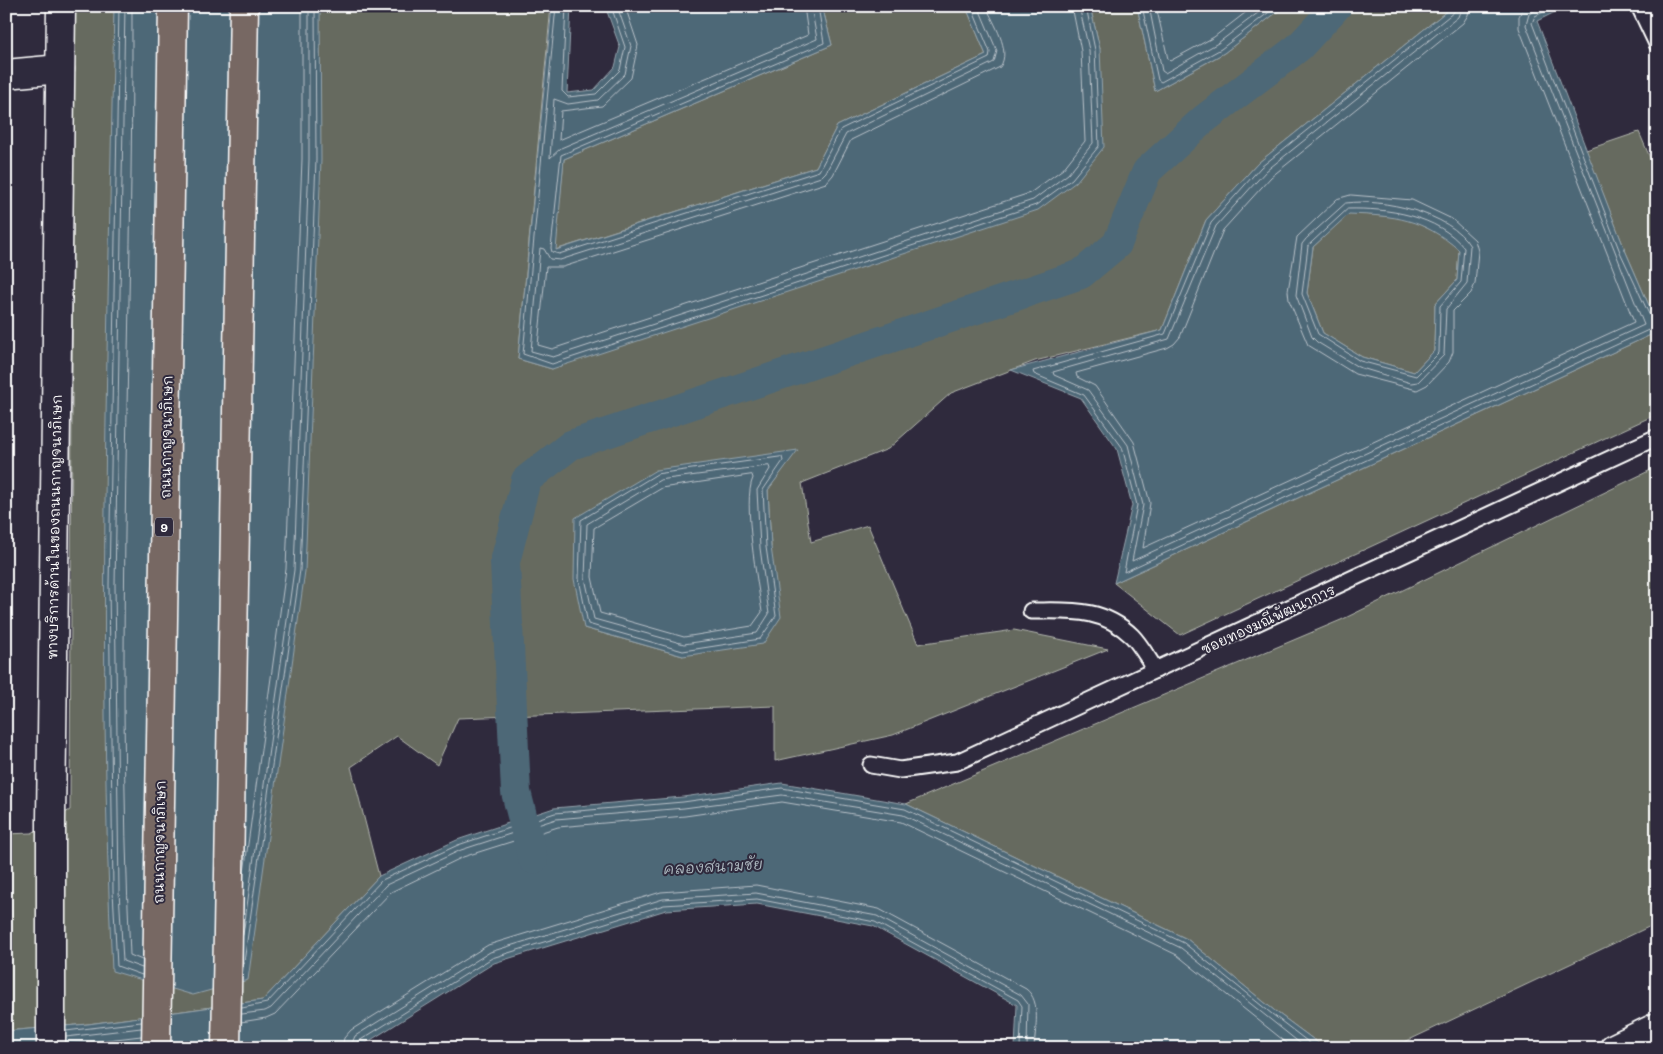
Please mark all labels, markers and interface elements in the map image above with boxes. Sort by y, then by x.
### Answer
street label: ถนนกาญจนาภิเษก [155,375,177,499]
street label: ทางบริการด้านในของถนนกาญจนาภิเษก [42,394,66,660]
road number: 9 [155,518,173,536]
street label: ซอยทองมณีพัฒนาการ [1198,579,1338,659]
street label: ถนนกาญจนาภิเษก [148,780,170,904]
water label: คลองสนามชัย [663,853,763,879]

